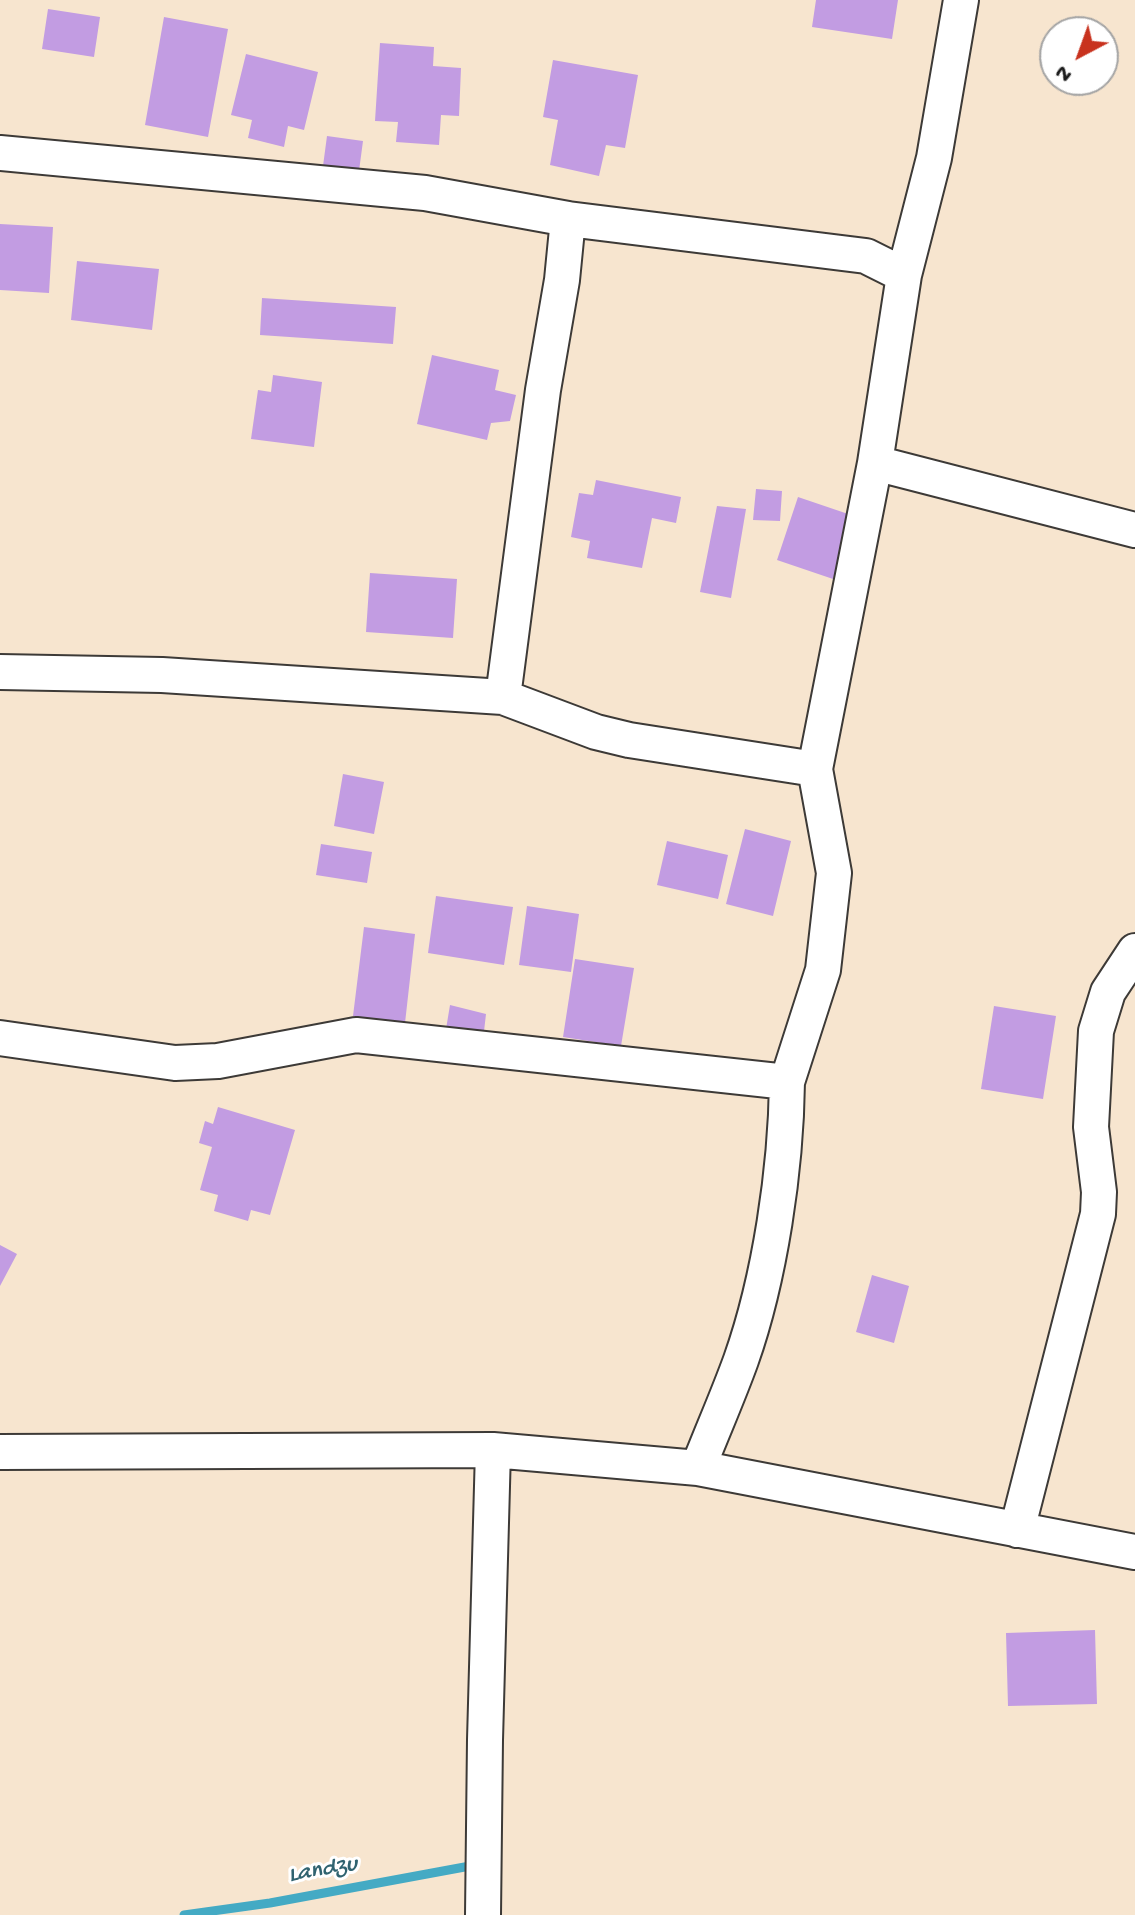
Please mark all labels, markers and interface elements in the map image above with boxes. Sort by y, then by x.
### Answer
north arrow [1039,16,1119,96]
text: N [1051,58,1079,87]
water label: Landzu [286,1851,360,1891]

